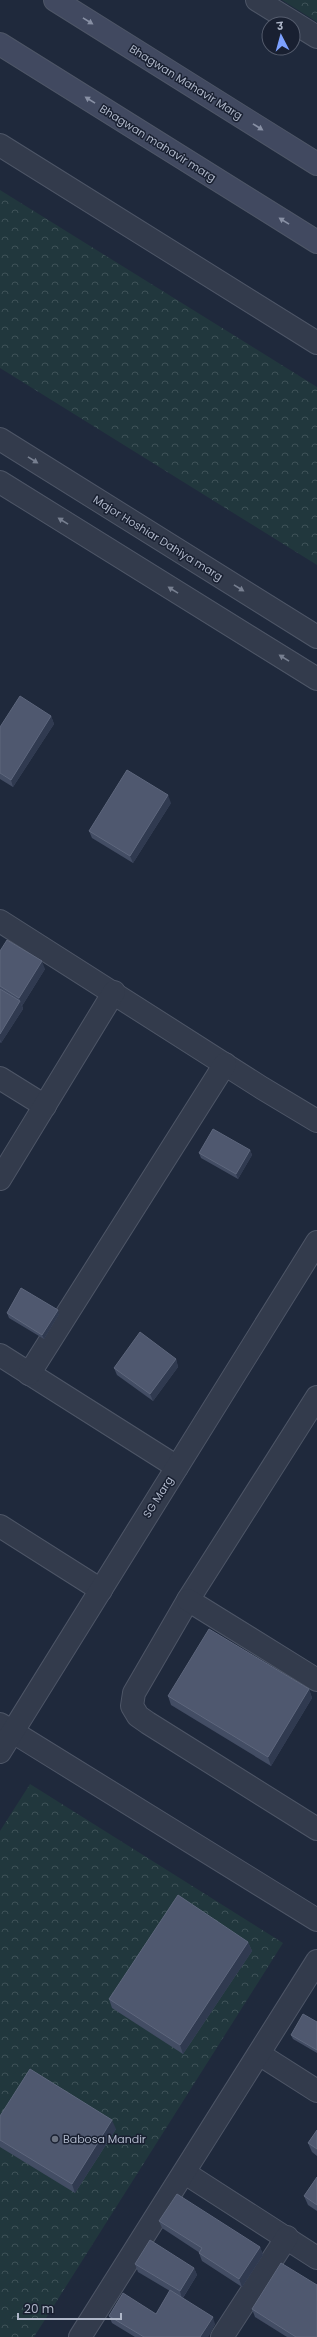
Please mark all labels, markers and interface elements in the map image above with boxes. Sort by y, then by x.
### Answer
north arrow [261,16,301,56]
one-way arrow [82,17,94,24]
text: उ [275,18,285,34]
street label: Bhagwan Mahavir Marg [126,41,246,123]
one-way arrow [84,97,96,104]
street label: Bhagwan mahavir marg [97,101,219,185]
one-way arrow [253,123,263,131]
one-way arrow [279,217,289,225]
one-way arrow [28,456,38,464]
street label: Major Hoshiar Dahiya marg [90,491,226,585]
one-way arrow [58,517,68,525]
one-way arrow [234,584,244,592]
one-way arrow [167,586,179,593]
one-way arrow [278,655,290,662]
street label: SG Marg [139,1473,177,1521]
place label: Babosa Mandir [63,2131,146,2147]
marker: Babosa Mandir [50,2134,60,2144]
scale bar [18,2295,121,2321]
text: 20 m [24,2300,54,2317]

